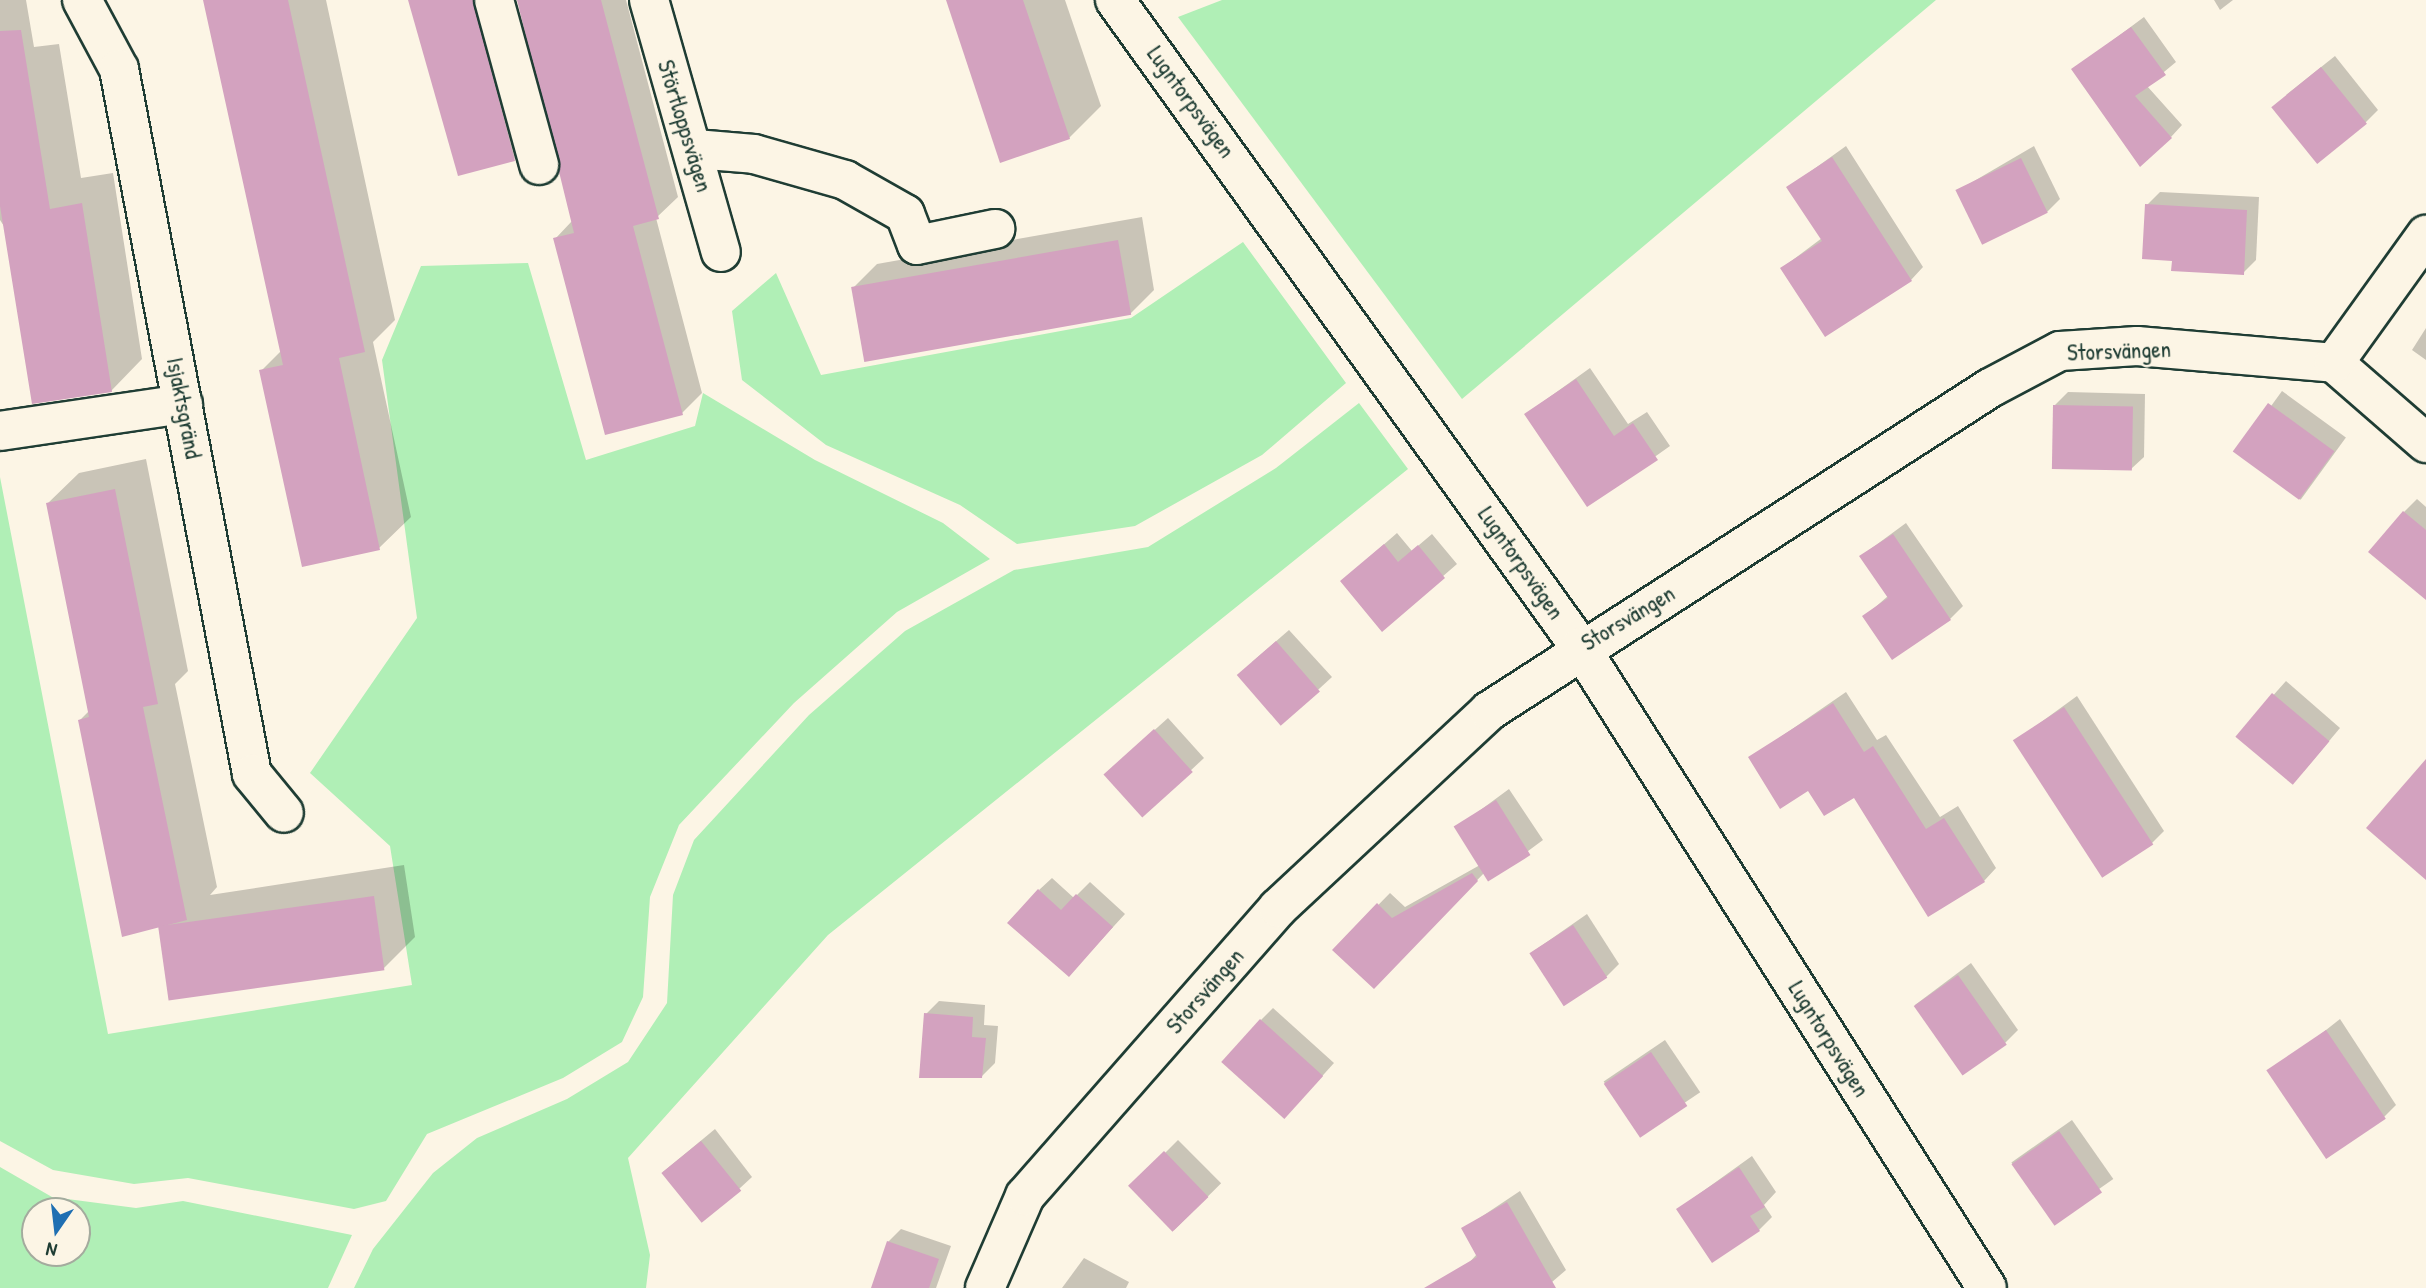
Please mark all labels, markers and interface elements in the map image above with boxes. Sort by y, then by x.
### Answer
street label: Lugntorpsvägen [1141,41,1241,163]
street label: Störtloppsvägen [652,57,718,195]
street label: Storsvängen [2067,335,2171,367]
street label: Isjaktsgränd [161,355,207,461]
street label: Lugntorpsvägen [1472,501,1570,625]
street label: Storsvängen [1576,579,1680,657]
street label: Storsvängen [1161,943,1249,1039]
street label: Lugntorpsvägen [1783,976,1875,1102]
north arrow [21,1197,91,1267]
text: N [43,1237,59,1264]

